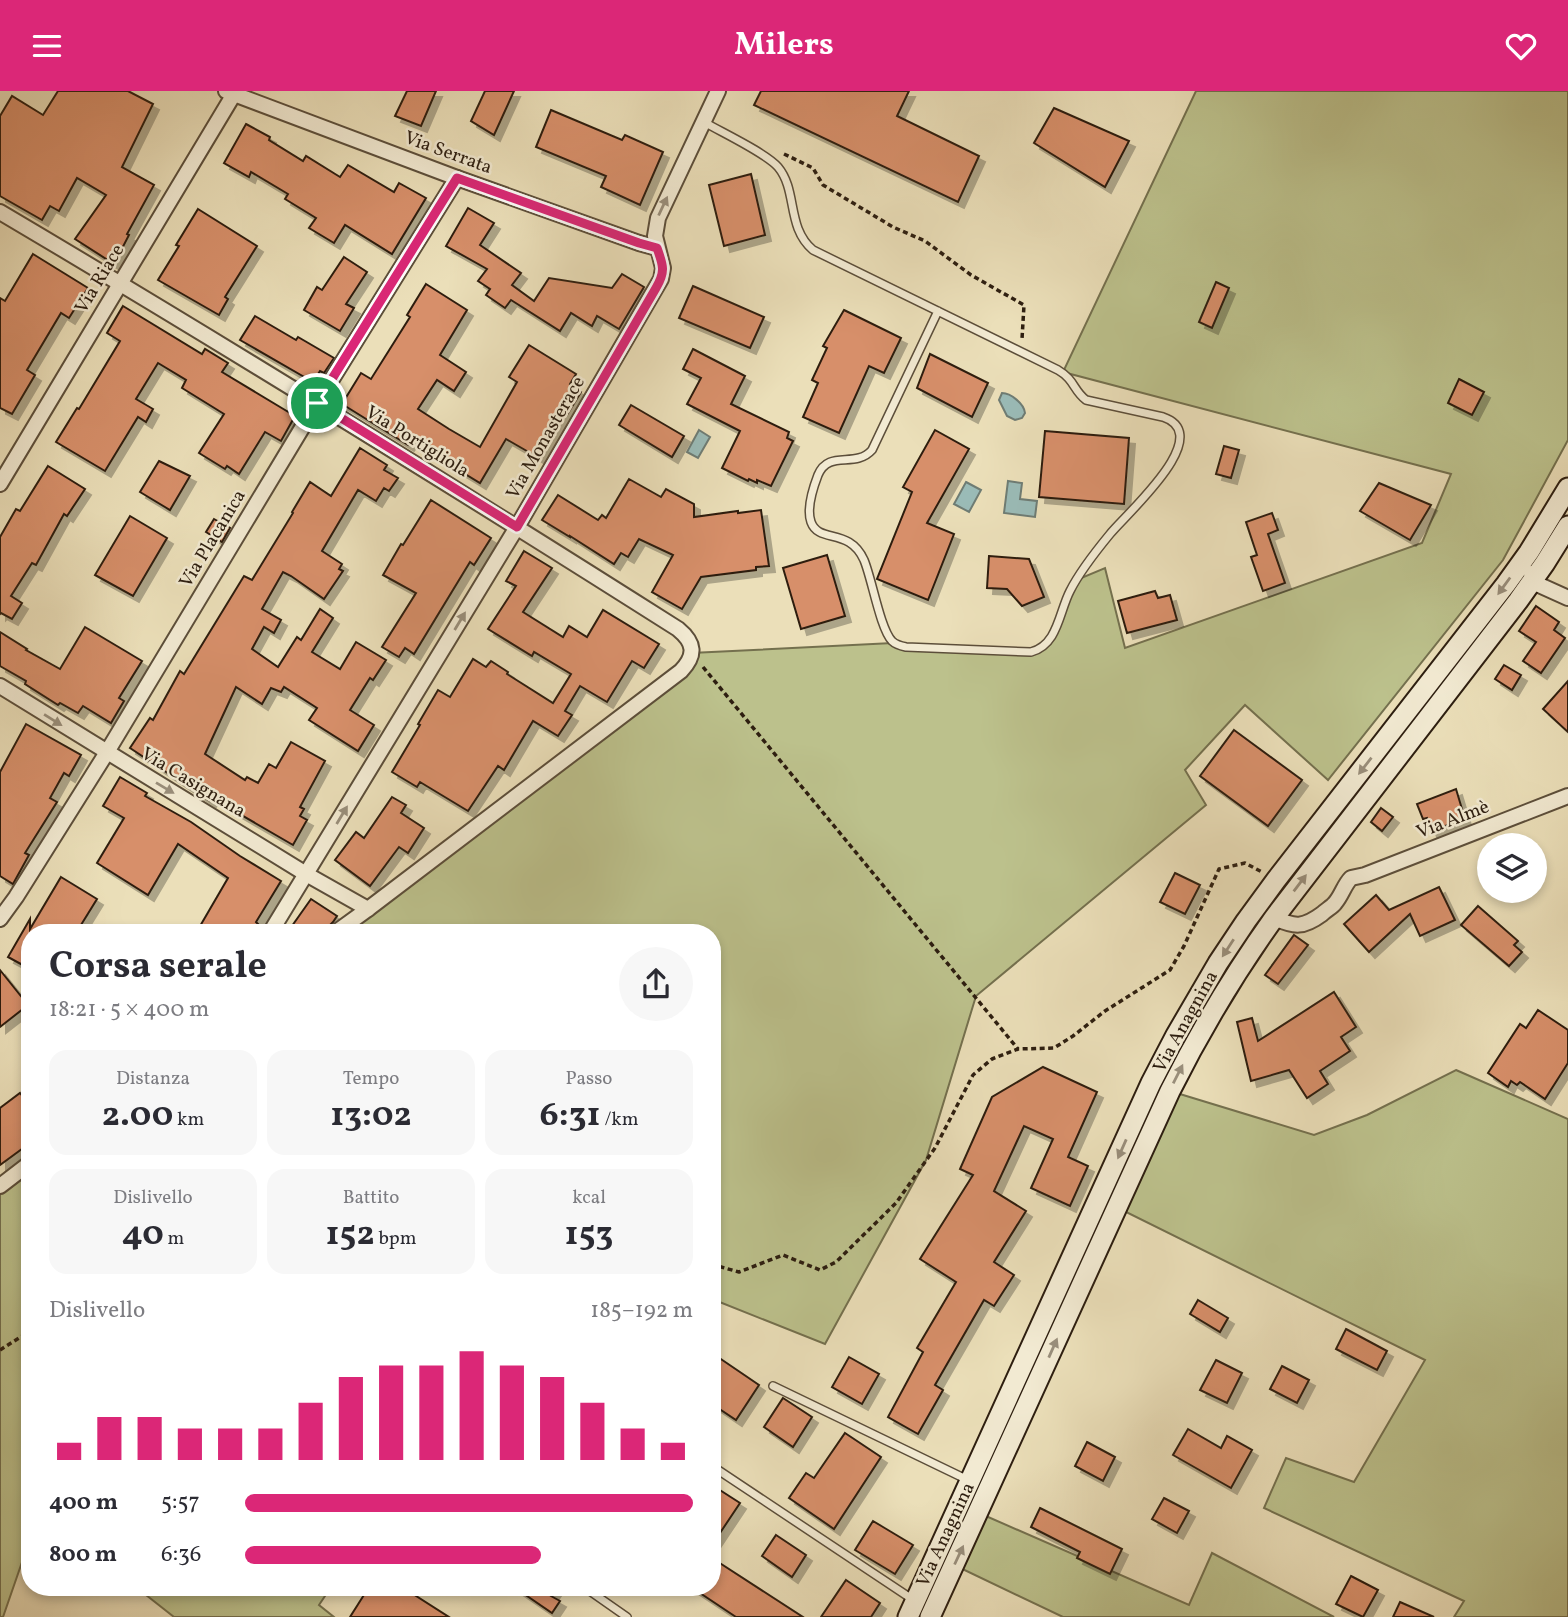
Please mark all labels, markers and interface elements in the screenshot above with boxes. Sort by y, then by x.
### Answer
text: Milers [734,24,834,68]
icon: menu [28,27,66,65]
icon: heart [1502,27,1540,65]
street label: Via Serrata [400,125,496,181]
one-way arrow [657,196,669,216]
street label: Via Riace [69,239,131,319]
street label: Via Monasterace [500,372,592,504]
pin [287,373,347,433]
icon: arrive [298,384,336,422]
street label: Via Portigliola [360,400,474,484]
street label: Via Placanica [173,485,253,593]
one-way arrow [1497,577,1511,596]
one-way arrow [453,611,466,630]
one-way arrow [44,713,63,726]
street label: Via Casignana [136,741,250,825]
one-way arrow [1357,757,1372,775]
one-way arrow [155,782,174,794]
street label: Via Almè [1413,794,1493,846]
one-way arrow [335,806,348,825]
map controls [1477,833,1547,903]
button: layers [1477,833,1547,903]
one-way arrow [1293,873,1307,892]
one-way arrow [1221,939,1235,957]
text: Corsa serale [49,941,267,994]
button: share [619,947,693,1021]
street label: Via Anagnina [1147,966,1225,1078]
text: 18:21 · 5 × 400 m [49,994,209,1026]
one-way arrow [1173,1064,1184,1084]
text: Distanza [116,1066,190,1092]
text: Tempo [343,1066,399,1092]
text: Passo [566,1066,612,1092]
text: 2.00 [102,1092,173,1140]
text: 13:02 [330,1092,412,1140]
text: 6:31 [540,1092,601,1140]
text: km [173,1107,204,1133]
text: /km [601,1107,638,1133]
one-way arrow [1116,1139,1128,1159]
text: Dislivello [113,1185,193,1211]
text: Battito [343,1185,399,1211]
text: kcal [572,1185,606,1211]
text: 40 [122,1211,164,1259]
text: 152 [325,1211,375,1259]
text: 153 [565,1211,613,1259]
text: m [164,1226,184,1252]
text: bpm [375,1226,417,1252]
text: Dislivello [49,1295,145,1327]
text: 185–192 m [590,1295,693,1327]
one-way arrow [1048,1338,1059,1358]
street label: Via Anagnina [910,1478,982,1592]
text: 400 m [49,1487,118,1519]
text: 5:57 [161,1487,200,1519]
text: 800 m [49,1539,117,1571]
text: 6:36 [161,1539,202,1571]
one-way arrow [953,1545,964,1565]

